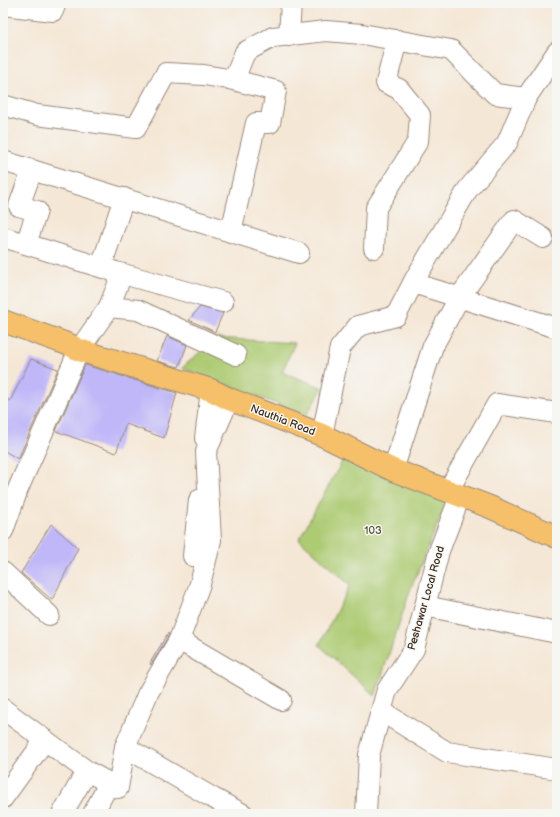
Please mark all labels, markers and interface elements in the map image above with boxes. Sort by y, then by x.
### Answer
street label: Nauthia Road [249,402,317,438]
park label: 103 [364,524,382,537]
street label: Peshawar Local Road [405,545,447,651]

